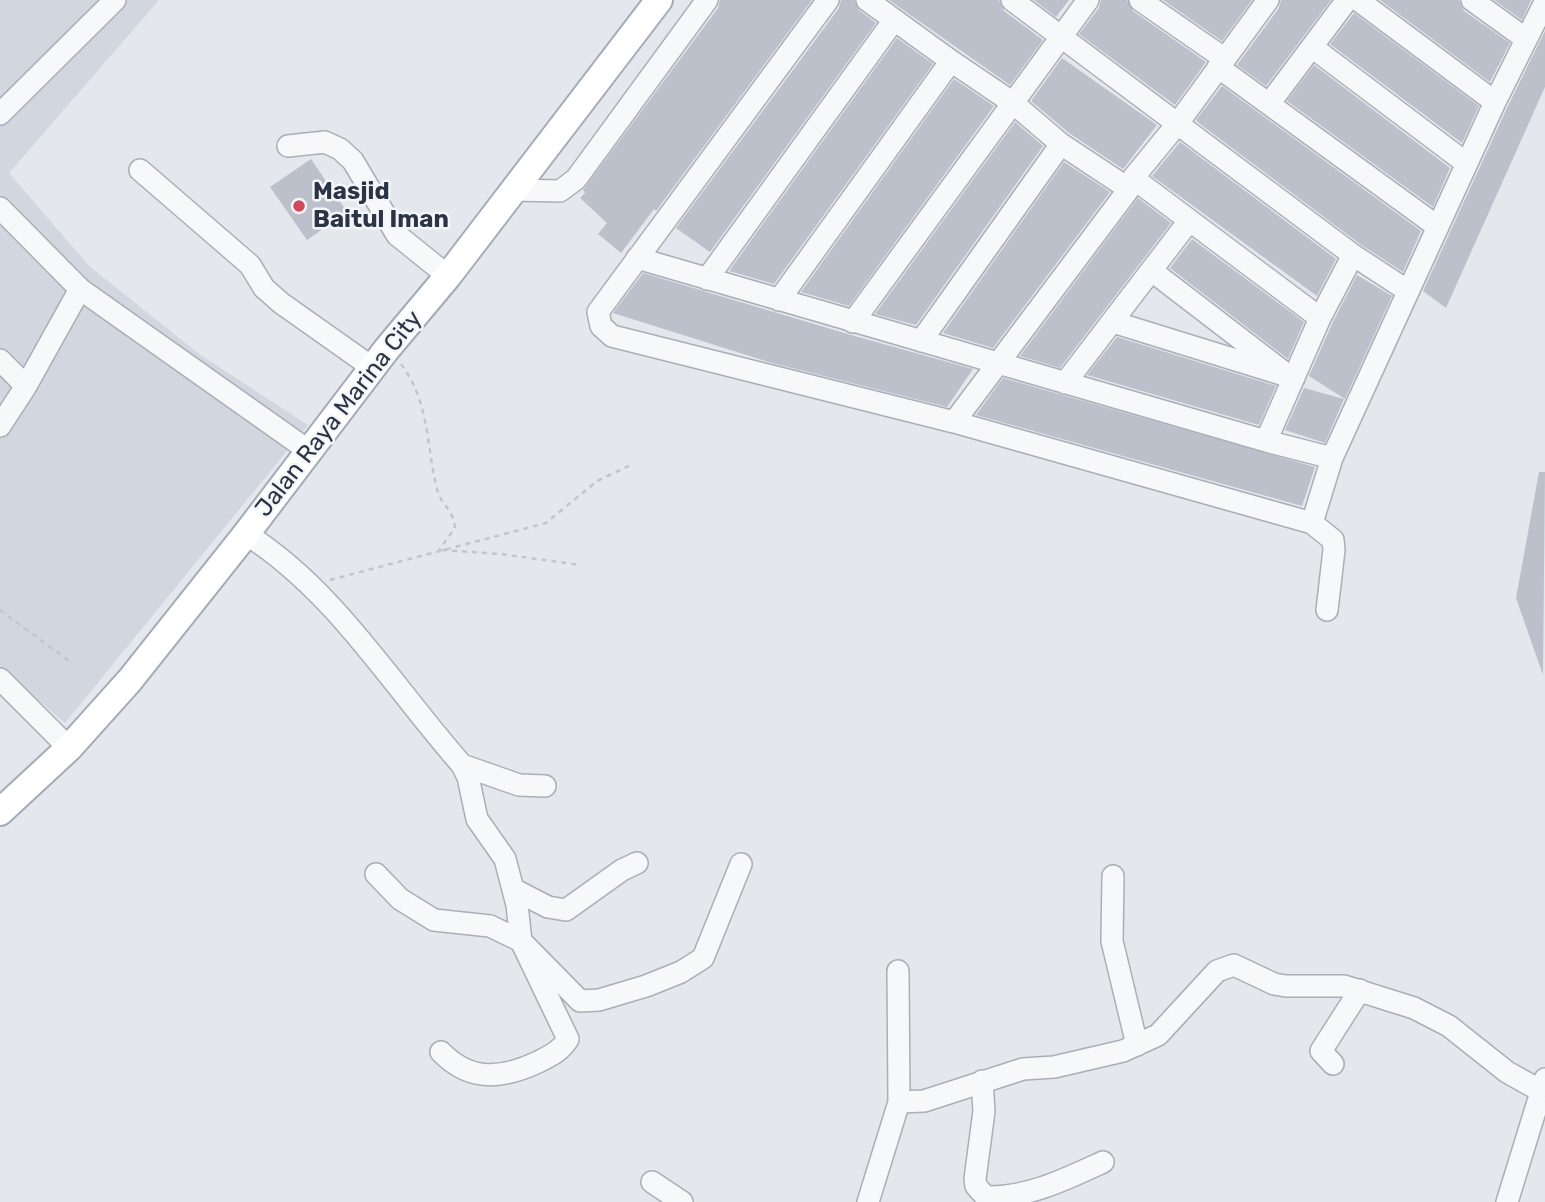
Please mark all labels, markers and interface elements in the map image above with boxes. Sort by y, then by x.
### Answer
place label: Masjid Baitul Iman [313,178,449,234]
marker: Masjid Baitul Iman [291,198,307,214]
street label: Jalan Raya Marina City [250,305,428,523]

